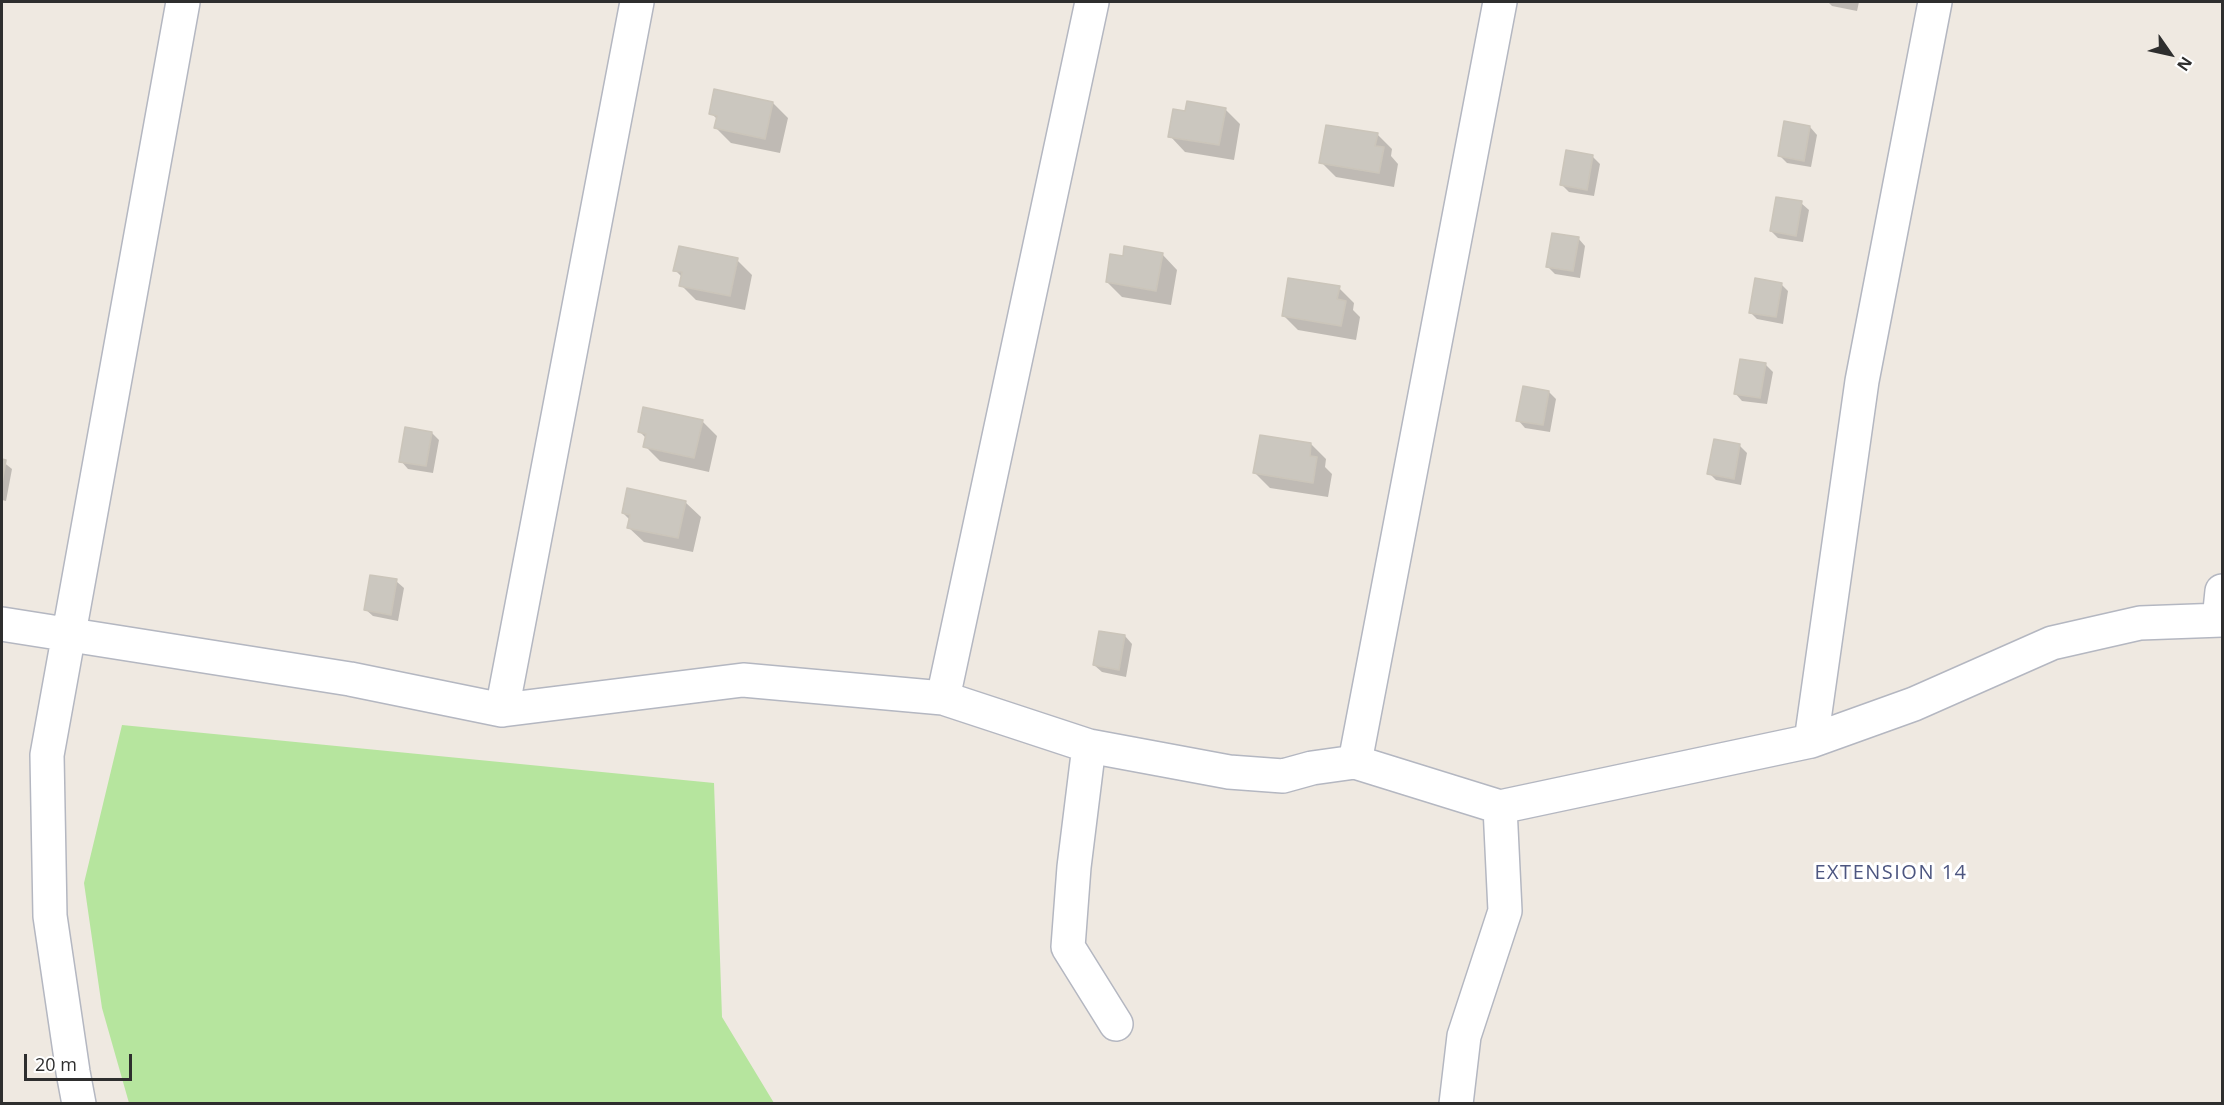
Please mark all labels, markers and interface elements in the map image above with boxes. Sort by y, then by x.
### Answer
north arrow [2140,24,2200,84]
text: N [2172,53,2198,76]
district label: EXTENSION 14 [1814,861,1968,885]
scale bar [27,1042,135,1080]
text: 20 m [35,1052,77,1076]

